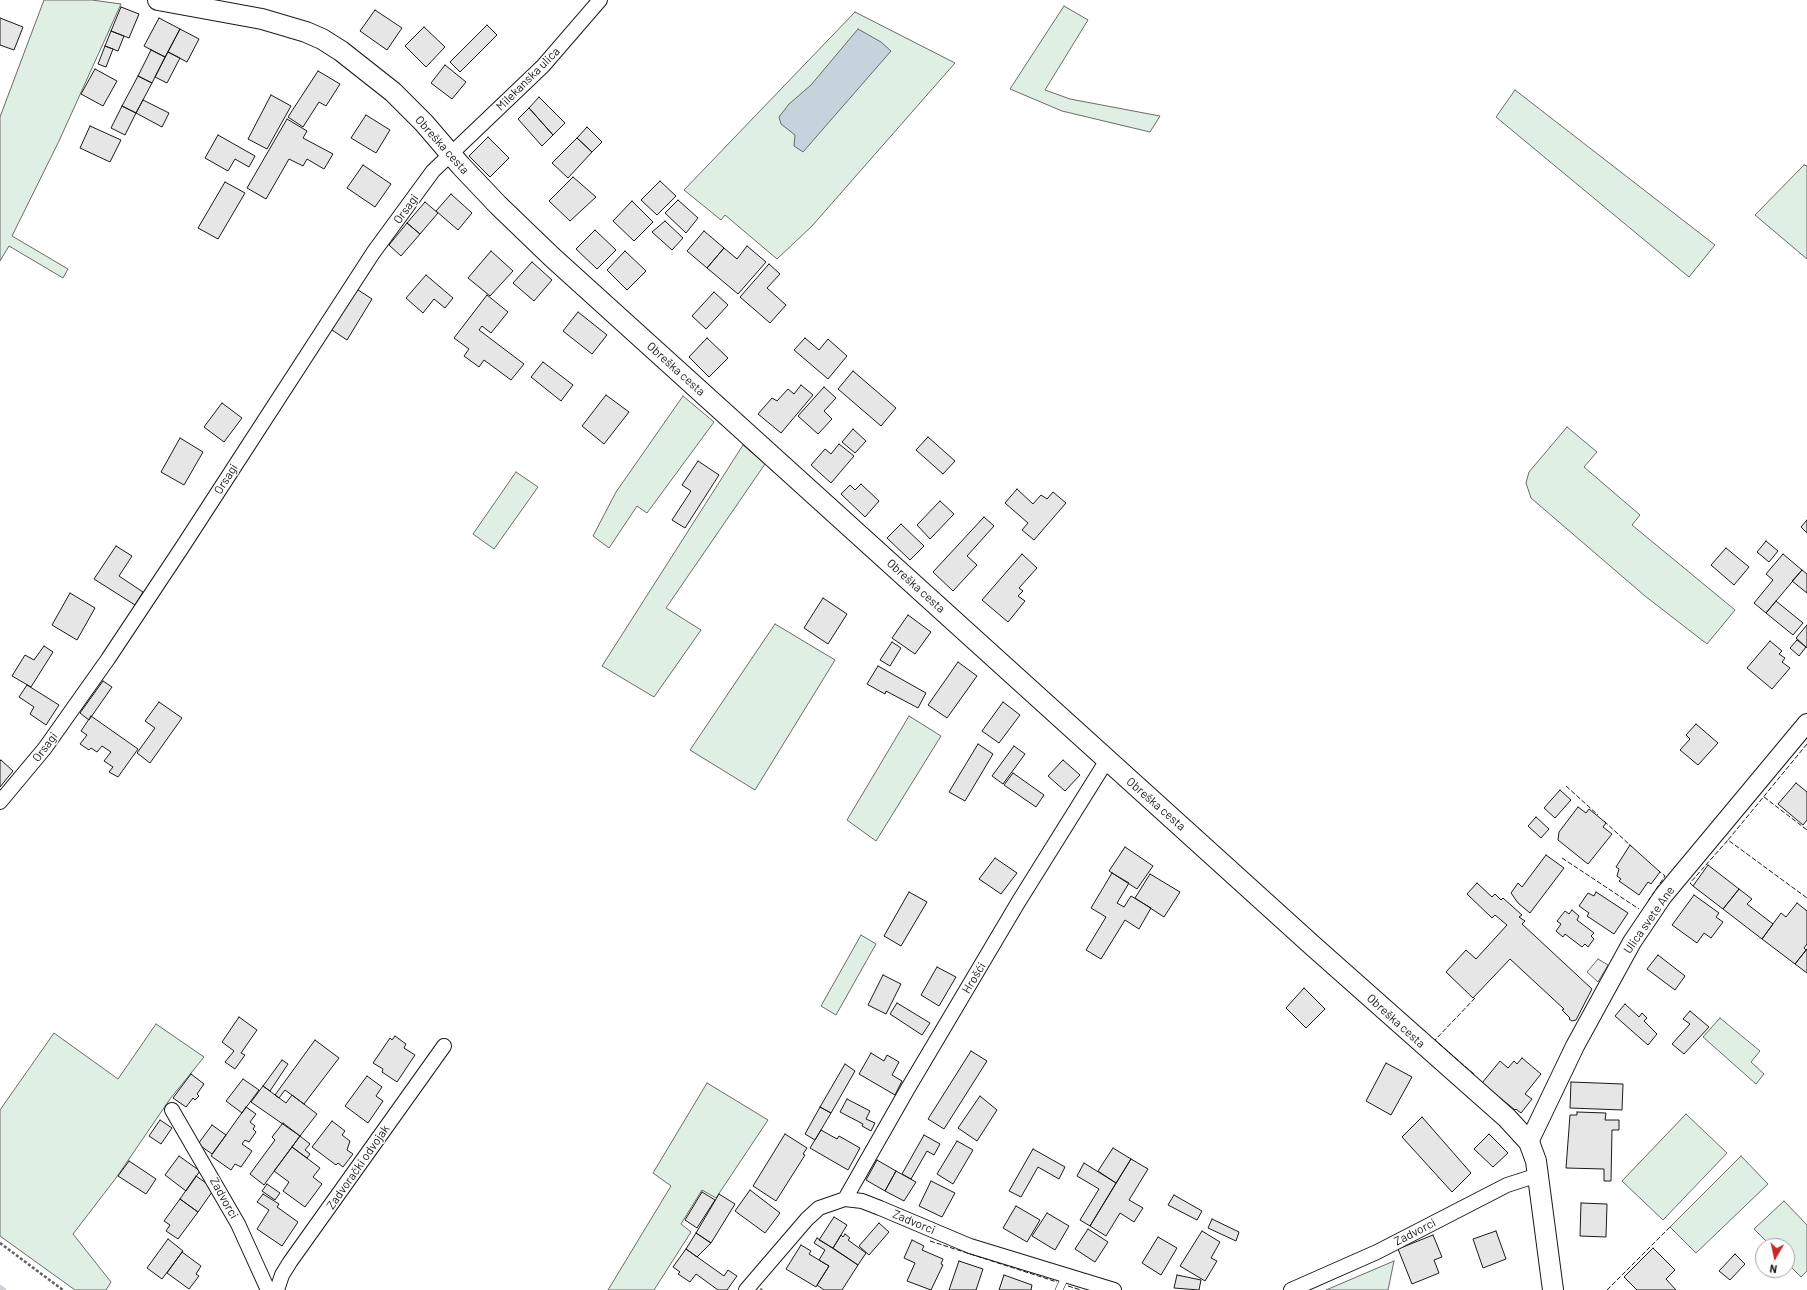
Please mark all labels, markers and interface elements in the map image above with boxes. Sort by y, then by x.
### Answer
street label: Milekanska ulica [493,44,563,114]
street label: Obreška cesta [412,113,472,177]
street label: Orsagi [390,191,422,227]
street label: Obreška cesta [644,339,708,399]
street label: Orsagi [211,461,241,497]
street label: Obreška cesta [884,556,948,616]
street label: Orsagi [29,729,61,765]
street label: Obreška cesta [1124,774,1188,834]
street label: Ulica svete Ane [1621,884,1677,956]
street label: Hrošći [959,960,989,996]
street label: Obreška cesta [1364,991,1428,1051]
street label: Zadvorački odvojak [324,1122,392,1212]
street label: Zadvorci [207,1175,241,1221]
street label: Zadvorci [891,1207,937,1237]
street label: Zadvorci [1392,1215,1438,1249]
north arrow [1755,1238,1795,1278]
text: N [1769,1262,1778,1276]

